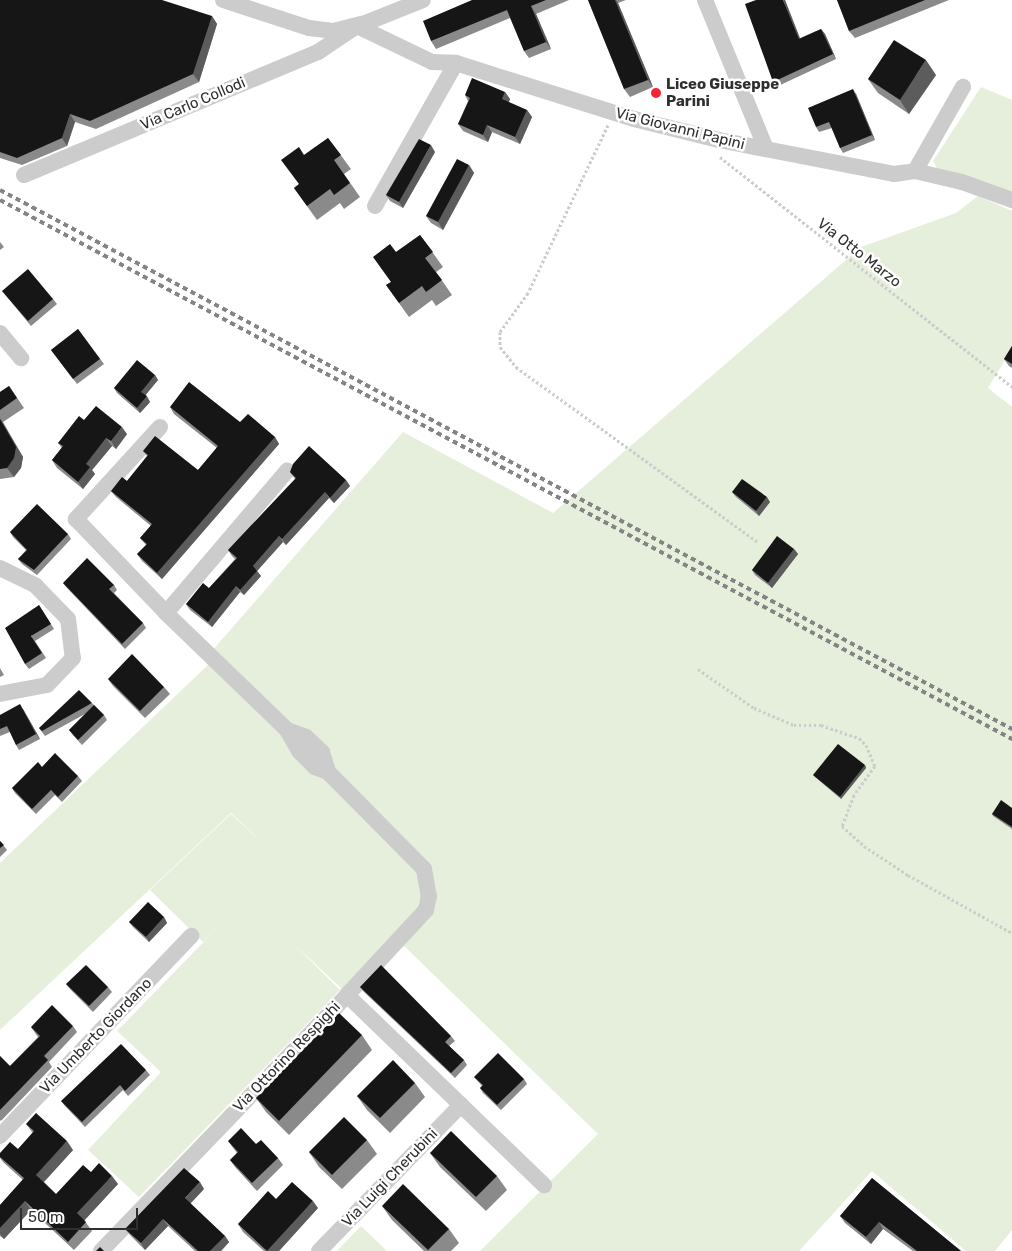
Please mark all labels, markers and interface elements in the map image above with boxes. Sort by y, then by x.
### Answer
street label: Via Carlo Collodi [138,74,248,134]
place label: Liceo Giuseppe Parini [666,75,779,110]
marker: Liceo Giuseppe Parini [650,87,662,99]
street label: Via Giovanni Papini [614,104,746,154]
street label: Via Otto Marzo [813,215,905,291]
street label: Via Umberto Giordano [36,975,156,1097]
street label: Via Ottorino Respighi [230,998,344,1116]
street label: Via Luigi Cherubini [338,1125,442,1231]
scale bar [22,1198,140,1230]
text: 50 m [28,1208,63,1226]

